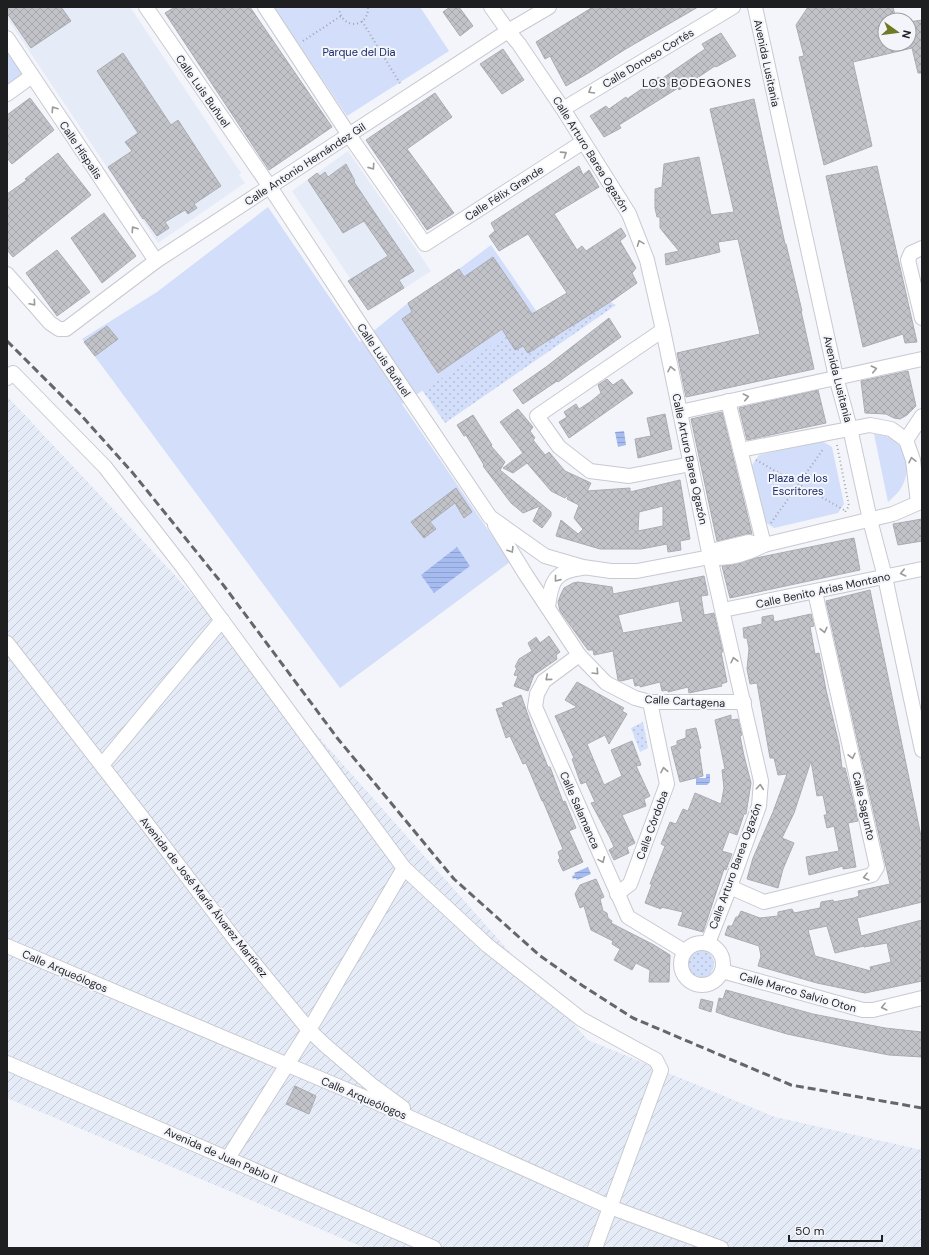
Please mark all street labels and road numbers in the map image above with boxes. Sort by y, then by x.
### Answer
street label: Avenida Lusitania [751,18,783,108]
street label: Calle Donoso Cortés [600,25,696,91]
street label: Calle Luis Buñuel [173,52,233,130]
street label: Calle Arturo Barea Ogazón [550,94,632,214]
street label: Calle Híspalis [56,118,106,182]
street label: Calle Antonio Hernández Gil [242,120,368,208]
street label: Calle Félix Grande [462,162,546,224]
street label: Calle Luis Buñuel [354,321,414,399]
street label: Avenida Lusitania [820,334,856,424]
street label: Calle Arturo Barea Ogazón [669,392,711,526]
street label: Calle Benito Arias Montano [755,569,891,611]
street label: Calle Cartagena [644,692,726,710]
street label: Calle Salamanca [557,769,603,851]
street label: Calle Sagunto [849,770,879,842]
street label: Calle Córdoba [633,789,671,861]
street label: Calle Arturo Barea Ogazón [706,801,764,931]
street label: Avenida de José María Álvarez Martínez [137,814,271,980]
street label: Calle Arqueólogos [20,947,110,995]
street label: Calle Marco Salvio Oton [738,969,858,1015]
street label: Calle Arqueólogos [319,1074,409,1122]
street label: Avenida de Juan Pablo II [162,1124,280,1186]

